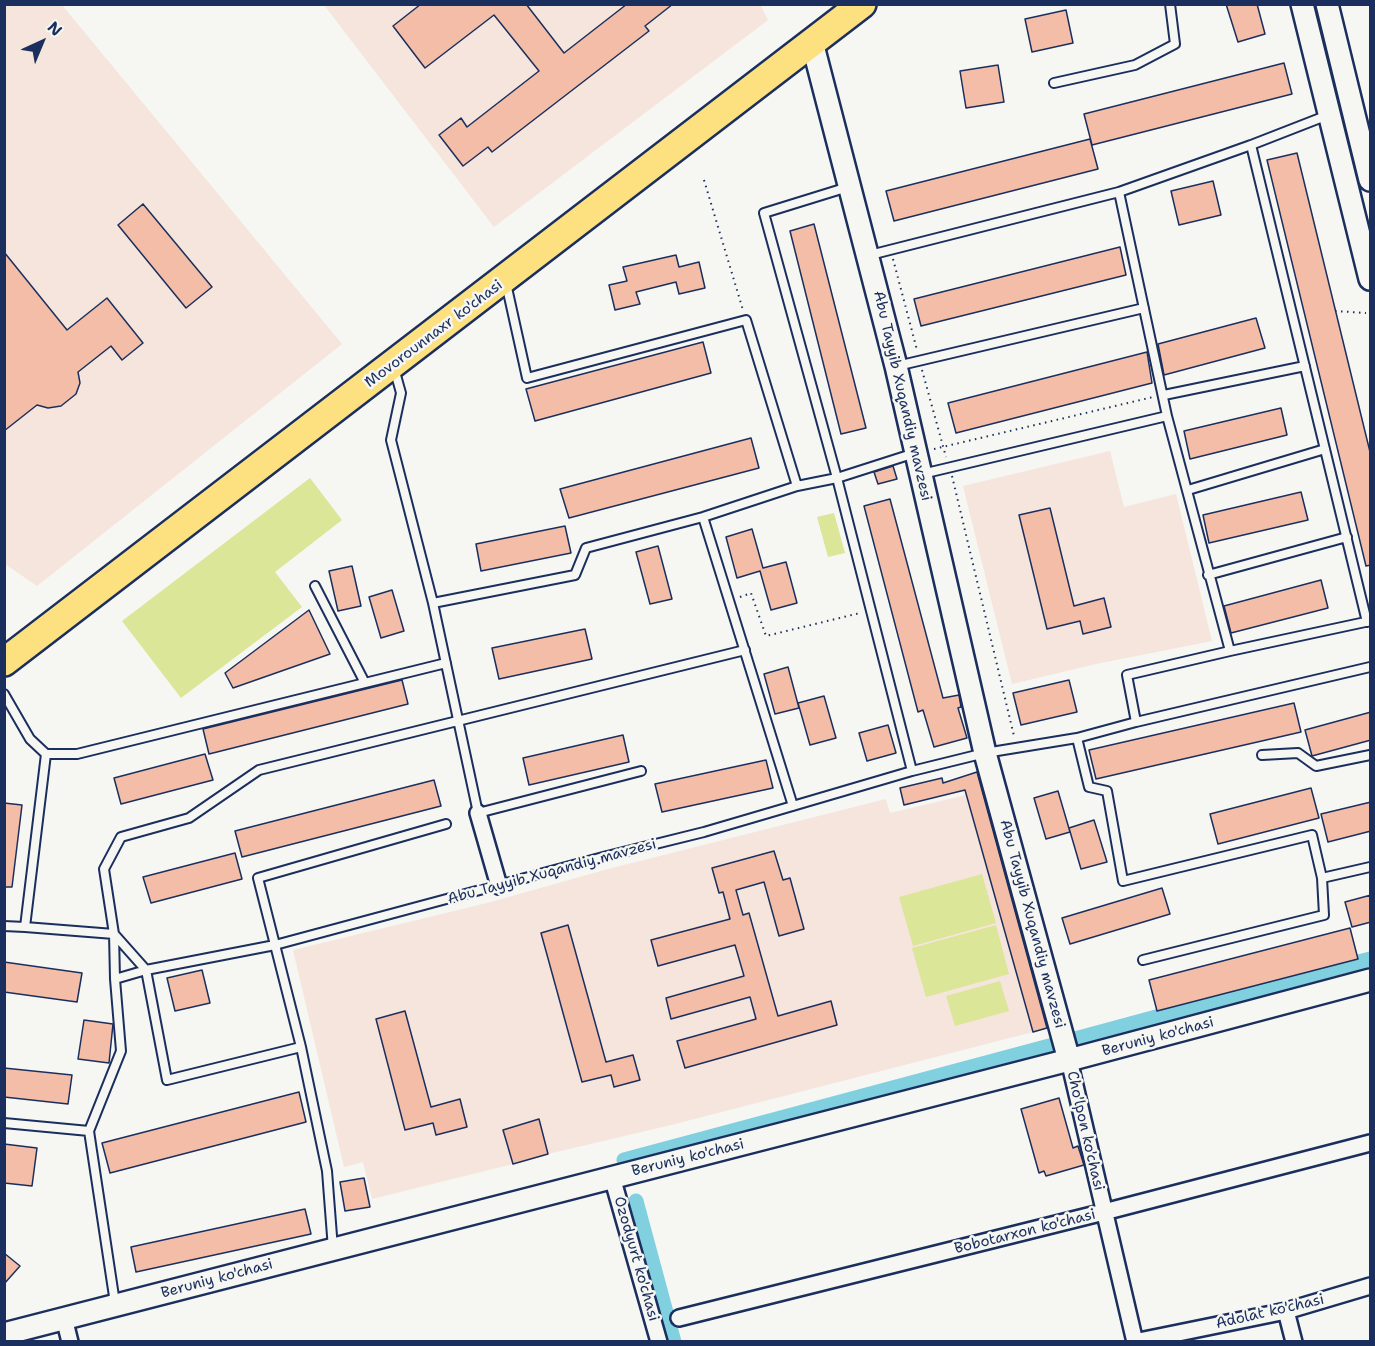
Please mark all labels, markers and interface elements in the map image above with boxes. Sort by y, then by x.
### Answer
north arrow [12,12,72,72]
text: N [43,17,67,41]
street label: Movorounnaxr ko'chasi [362,276,506,392]
street label: Abu Tayyib Xuqandiy mavzesi [869,289,935,503]
street label: Abu Tayyib Xuqandiy mavzesi [995,818,1069,1030]
street label: Abu Tayyib Xuqandiy mavzesi [446,835,658,909]
street label: Beruniy ko'chasi [1100,1013,1216,1061]
street label: Cho'lpon ko'chasi [1062,1069,1108,1193]
street label: Beruniy ko'chasi [630,1135,746,1181]
street label: Ozodyurt ko'chasi [610,1195,662,1323]
street label: Bobotarxon ko'chasi [953,1206,1097,1258]
street label: Beruniy ko'chasi [159,1255,275,1303]
street label: Adolat ko'chasi [1214,1291,1326,1333]

